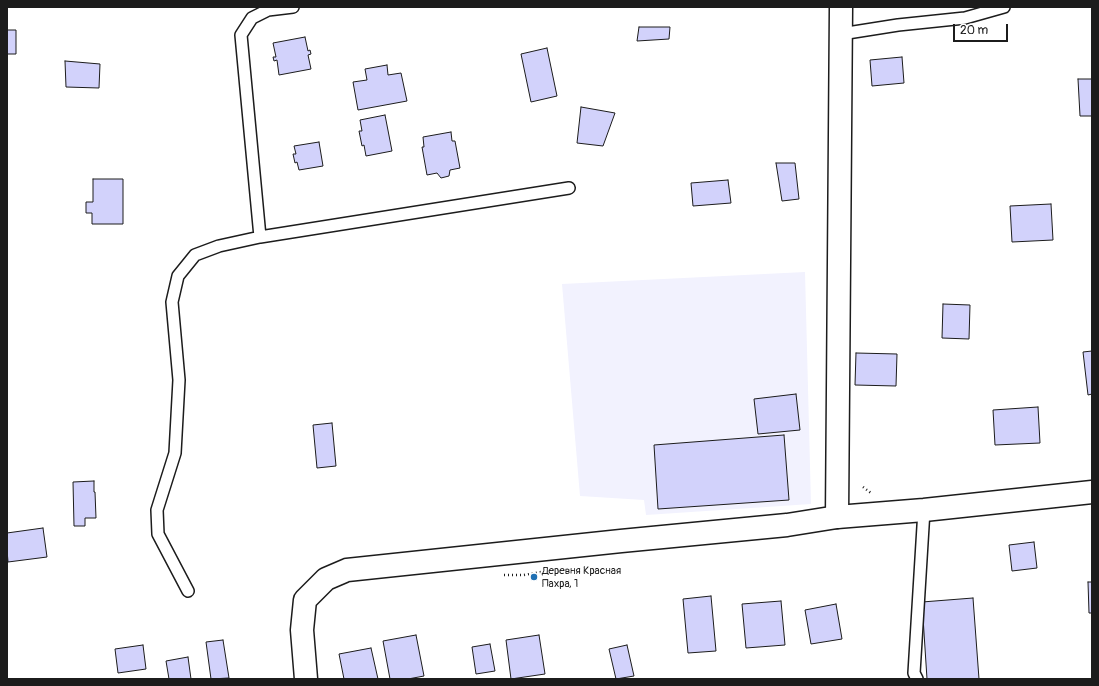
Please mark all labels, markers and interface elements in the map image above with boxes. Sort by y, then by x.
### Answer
scale bar [955,16,1010,42]
text: 20 m [960,23,988,38]
place label: Деревня Красная Пахра, 1 [542,564,621,590]
marker: Деревня Красная Пахра, 1 [529,572,539,582]

